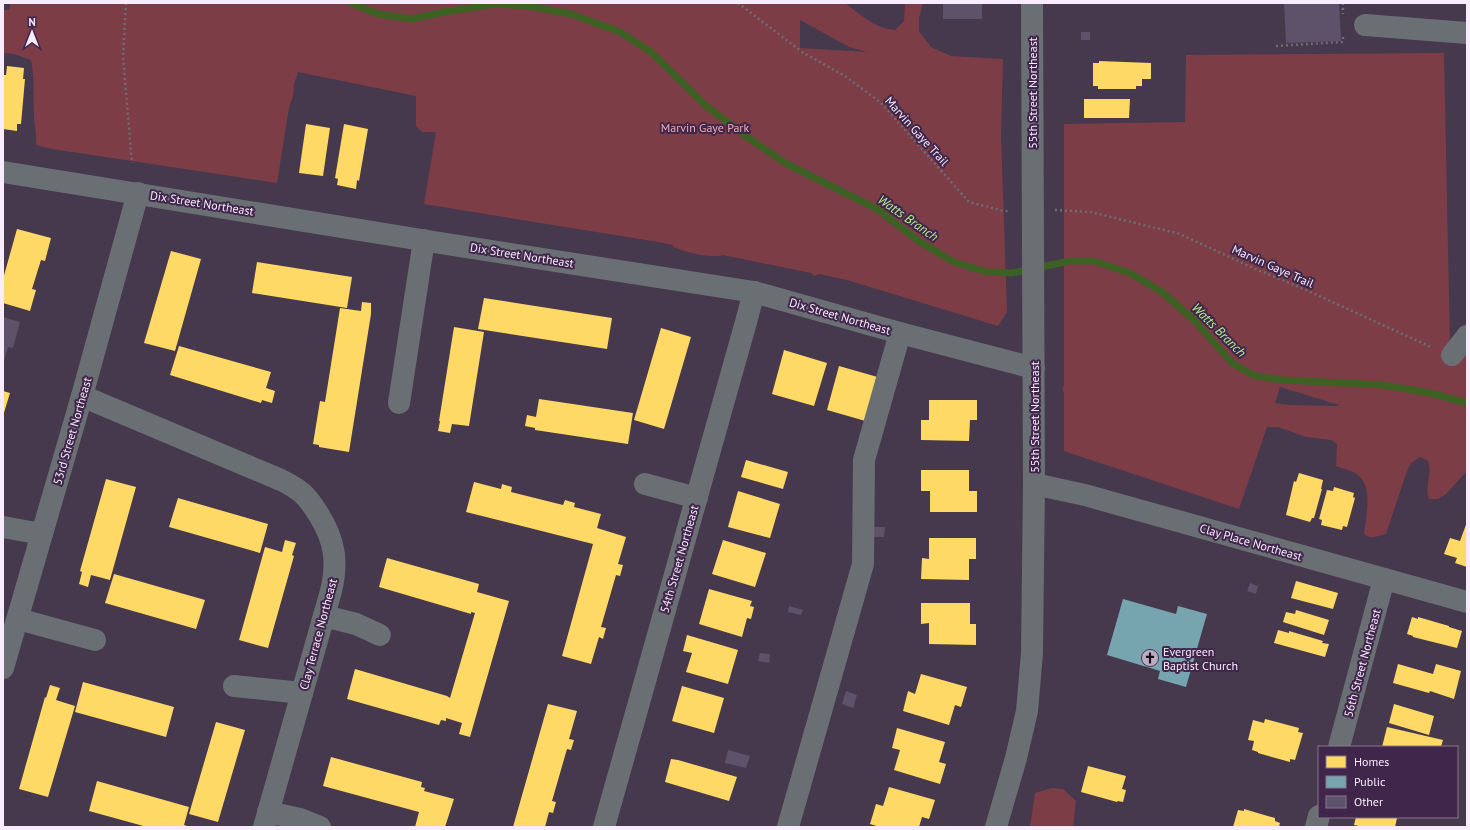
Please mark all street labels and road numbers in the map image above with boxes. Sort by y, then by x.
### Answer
street label: 55th Street Northeast [1025,37,1040,149]
street label: Marvin Gaye Trail [882,93,952,169]
street label: Dix Street Northeast [149,187,255,219]
street label: Dix Street Northeast [469,239,575,271]
street label: Marvin Gaye Trail [1230,241,1317,291]
street label: Dix Street Northeast [788,294,892,338]
street label: 55th Street Northeast [1027,361,1042,473]
street label: 53rd Street Northeast [49,375,95,487]
street label: 54th Street Northeast [656,503,702,615]
street label: Clay Place Northeast [1198,520,1304,564]
street label: Clay Terrace Northeast [296,577,340,691]
street label: 56th Street Northeast [1340,607,1384,719]

